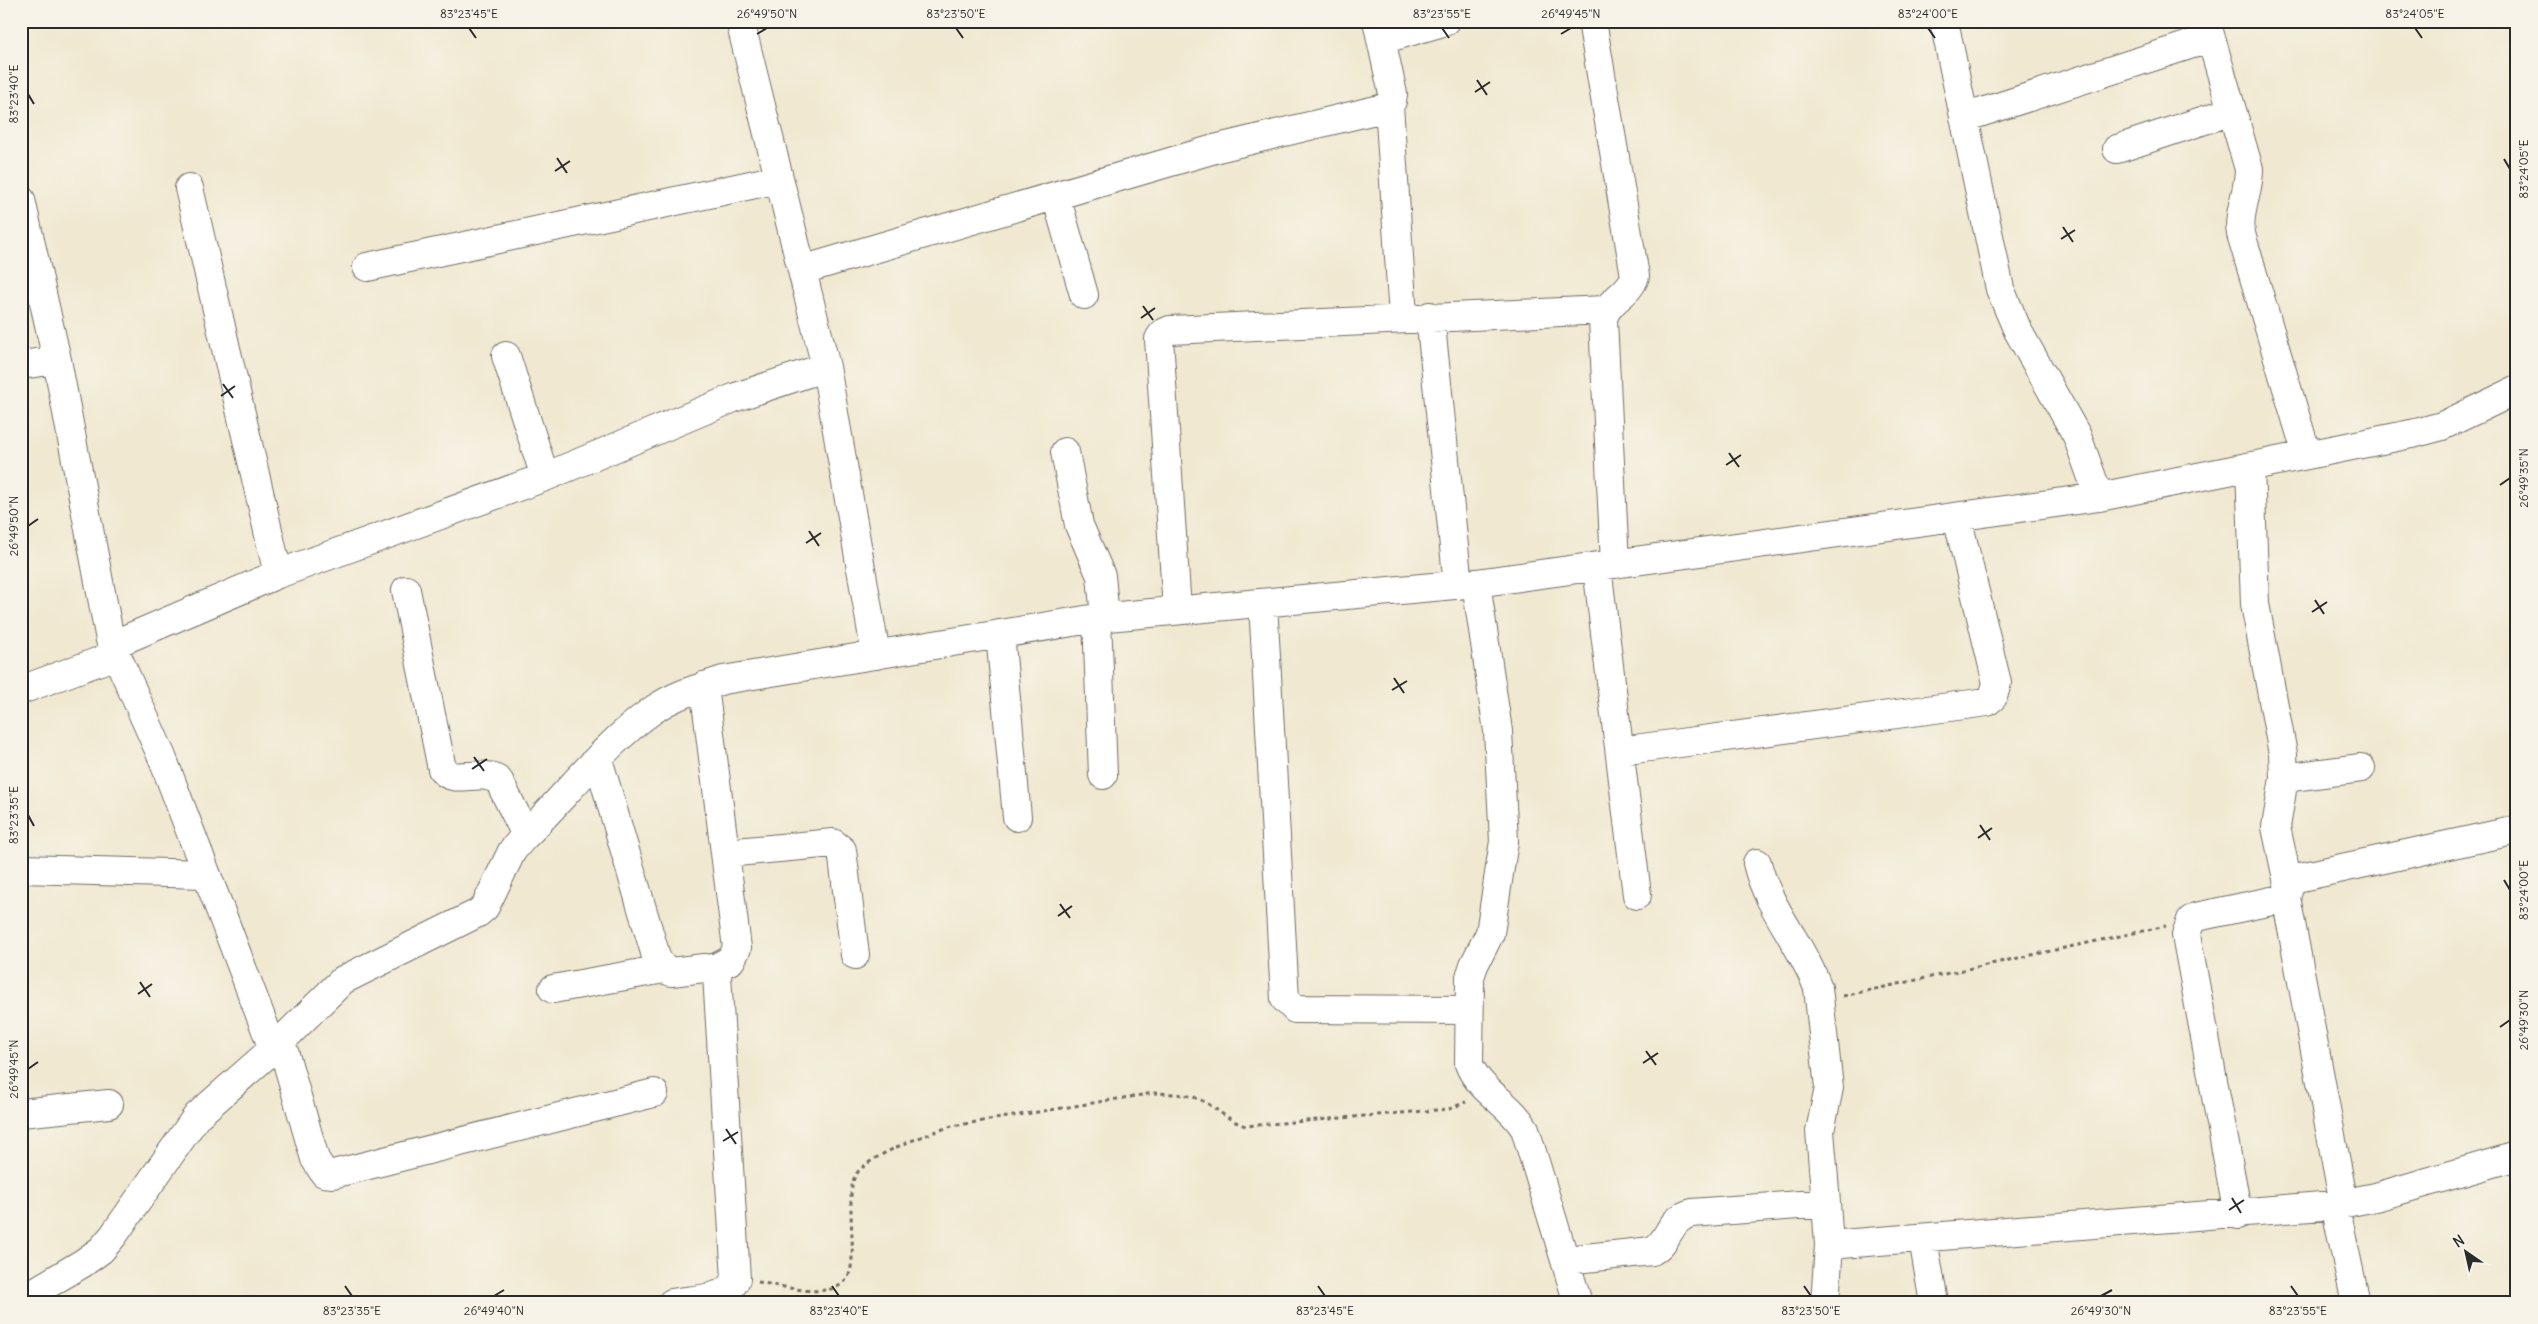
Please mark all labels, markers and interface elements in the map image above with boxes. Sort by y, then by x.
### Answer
text: 83°23'45"E [440,6,498,21]
text: 26°49'50"N [737,6,797,21]
text: 83°23'50"E [926,6,986,21]
text: 83°23'55"E [1413,6,1471,21]
text: 26°49'45"N [1541,6,1601,21]
text: 83°24'00"E [1898,6,1958,21]
text: 83°24'05"E [2385,6,2445,21]
text: 83°23'40"E [6,64,21,124]
text: 83°24'05"E [2516,139,2531,199]
text: 26°49'35"N [2516,448,2531,508]
text: 26°49'50"N [6,496,21,556]
text: 83°23'35"E [6,786,21,844]
text: 83°24'00"E [2516,860,2531,920]
text: 26°49'30"N [2516,990,2531,1050]
text: 26°49'45"N [6,1039,21,1099]
north arrow [2440,1226,2490,1276]
text: N [2450,1231,2468,1251]
text: 83°23'35"E [323,1303,381,1318]
text: 26°49'40"N [464,1303,524,1318]
text: 83°23'40"E [809,1303,869,1318]
text: 83°23'45"E [1296,1303,1354,1318]
text: 83°23'50"E [1781,1303,1841,1318]
text: 26°49'30"N [2071,1303,2131,1318]
text: 83°23'55"E [2269,1303,2327,1318]

